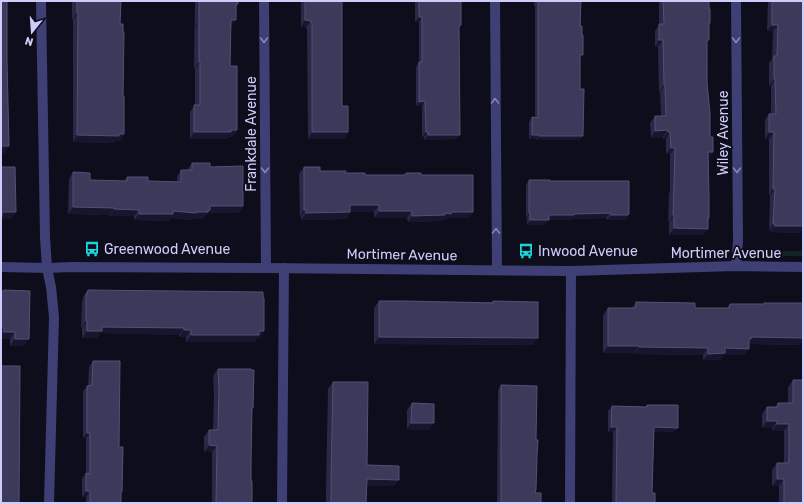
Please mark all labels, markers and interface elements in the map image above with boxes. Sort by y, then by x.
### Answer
north arrow [12,12,52,52]
text: N [23,34,35,48]
one-way arrow [260,37,268,43]
one-way arrow [732,37,740,43]
street label: Frankdale Avenue [243,76,260,192]
street label: Wiley Avenue [715,90,732,176]
one-way arrow [491,98,499,104]
one-way arrow [261,167,269,173]
one-way arrow [733,167,741,173]
one-way arrow [492,228,500,234]
bus stop icon: Greenwood Avenue [83,240,101,258]
place label: Greenwood Avenue [104,241,230,258]
bus stop icon: Inwood Avenue [517,242,535,260]
place label: Inwood Avenue [538,243,638,260]
street label: Mortimer Avenue [671,245,782,262]
street label: Mortimer Avenue [347,246,458,264]

